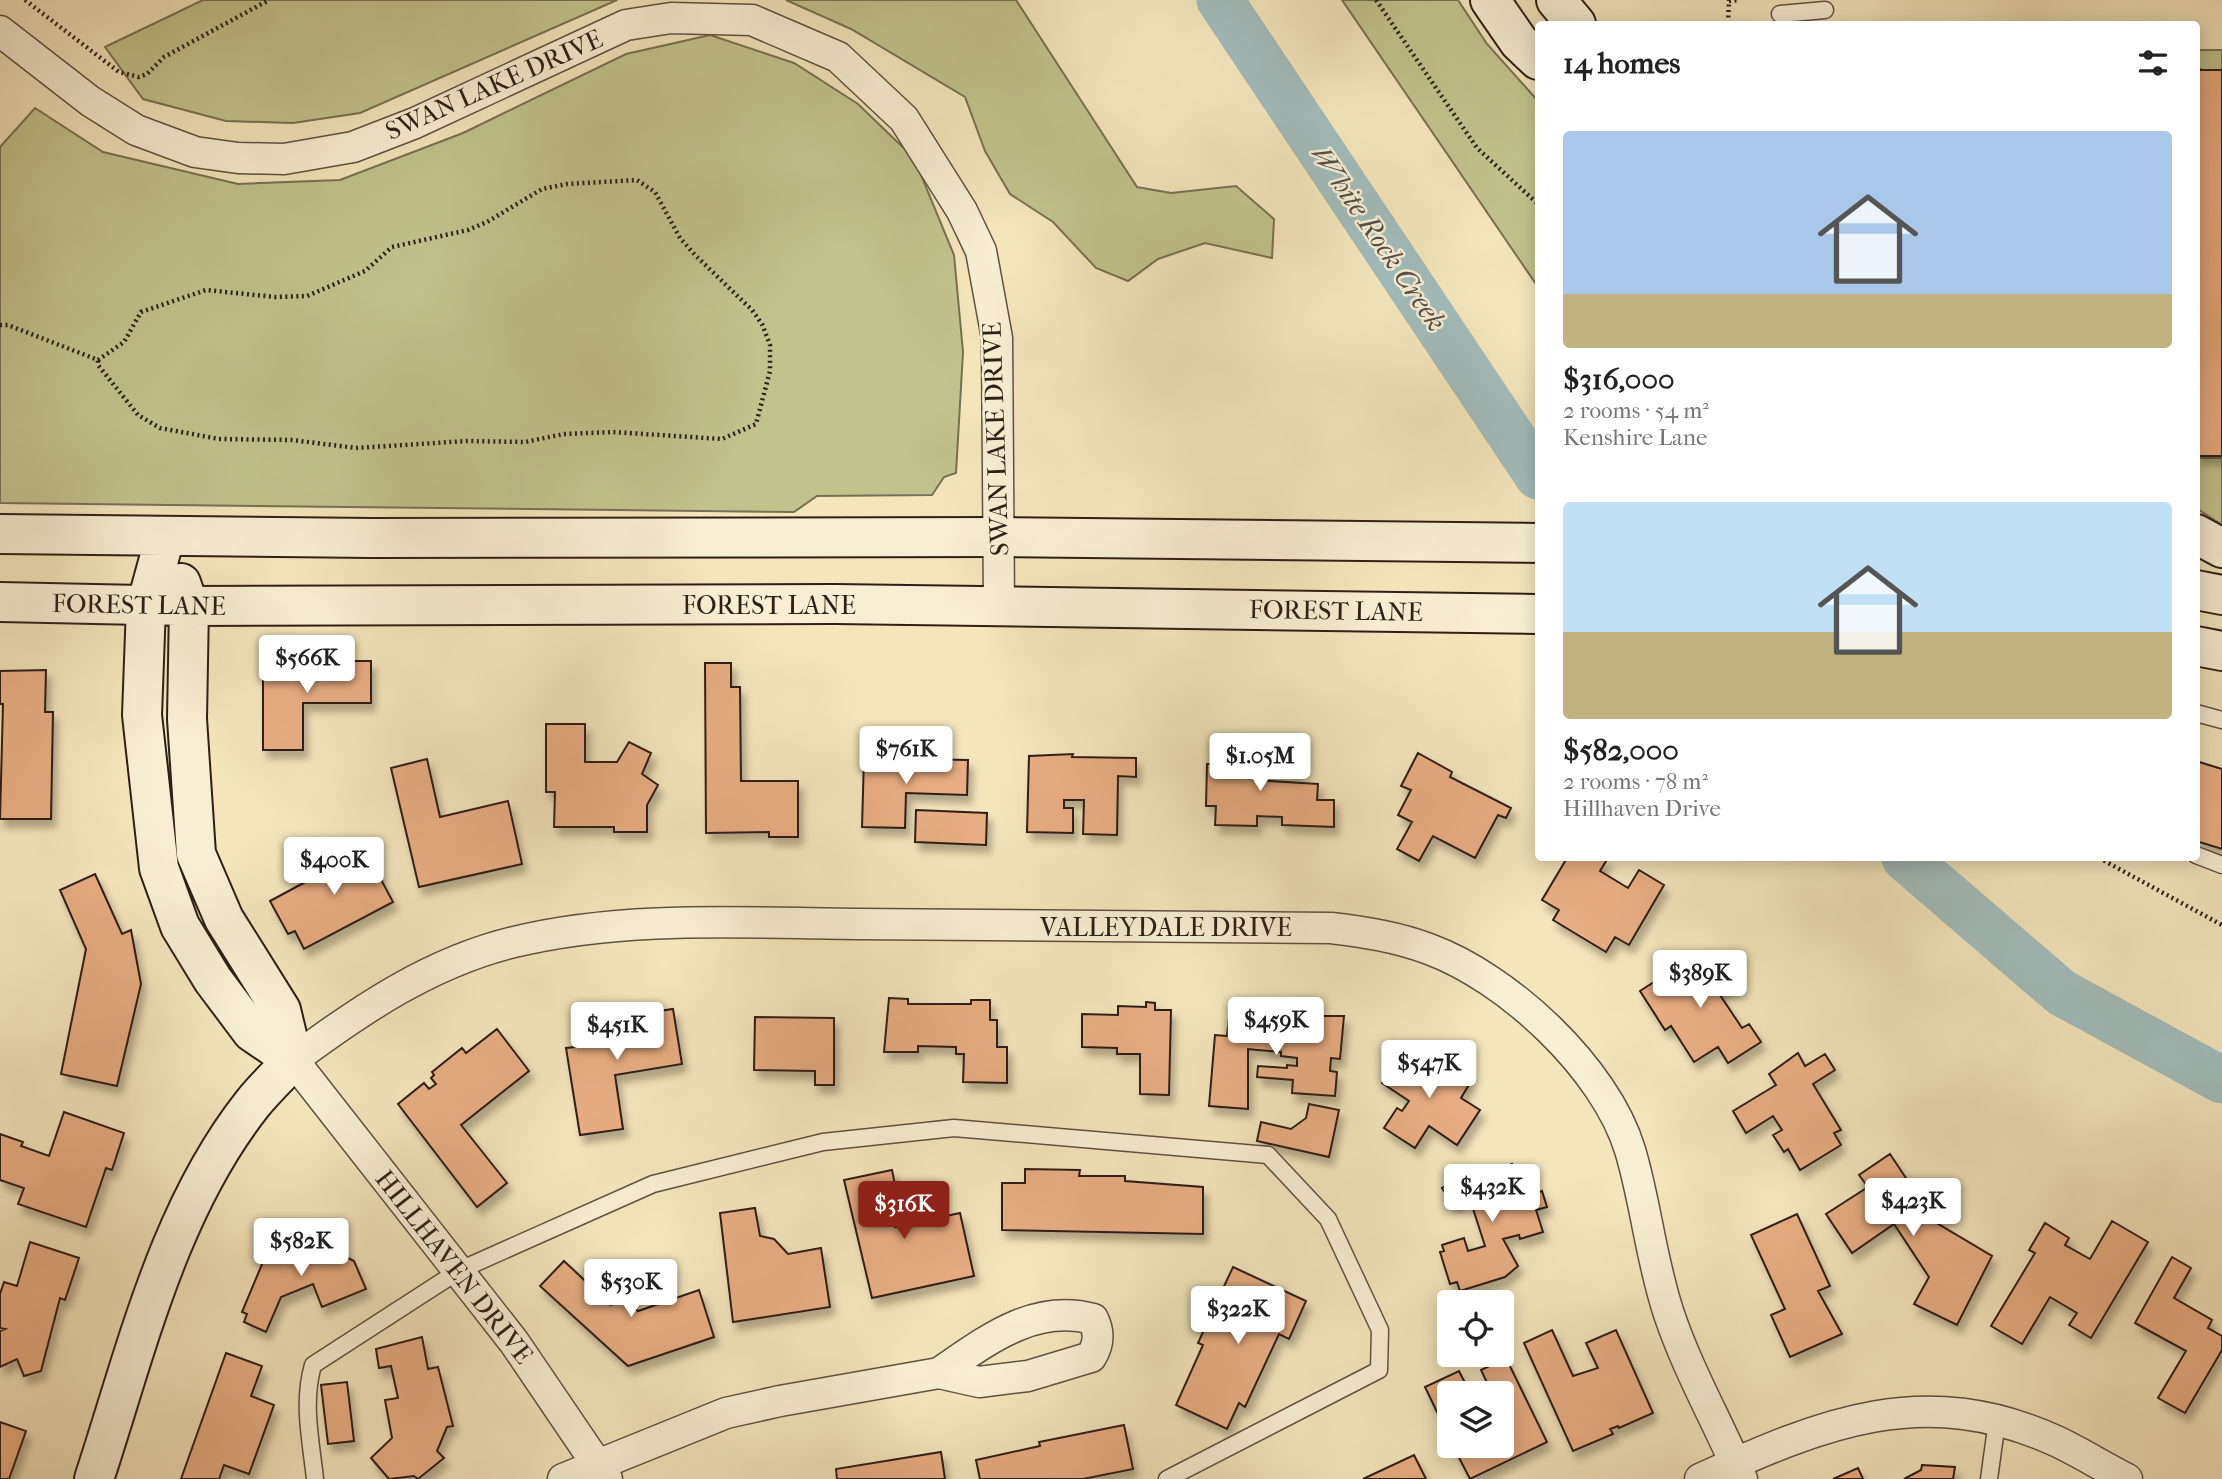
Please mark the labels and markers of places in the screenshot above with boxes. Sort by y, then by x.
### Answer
pin: $566K [258,636,356,695]
pin: $761K [857,726,955,786]
pin: $1.05M [1203,734,1317,793]
pin: $400K [285,838,383,897]
pin: $389K [1651,950,1749,1010]
pin: $459K [1227,998,1325,1057]
pin: $451K [568,1002,666,1062]
pin: $547K [1380,1040,1478,1100]
pin: $432K [1443,1164,1541,1224]
pin: $423K [1864,1178,1962,1238]
pin: $316K [855,1182,953,1241]
pin: $582K [252,1218,350,1278]
pin: $530K [582,1260,680,1319]
pin: $322K [1189,1286,1287,1346]

